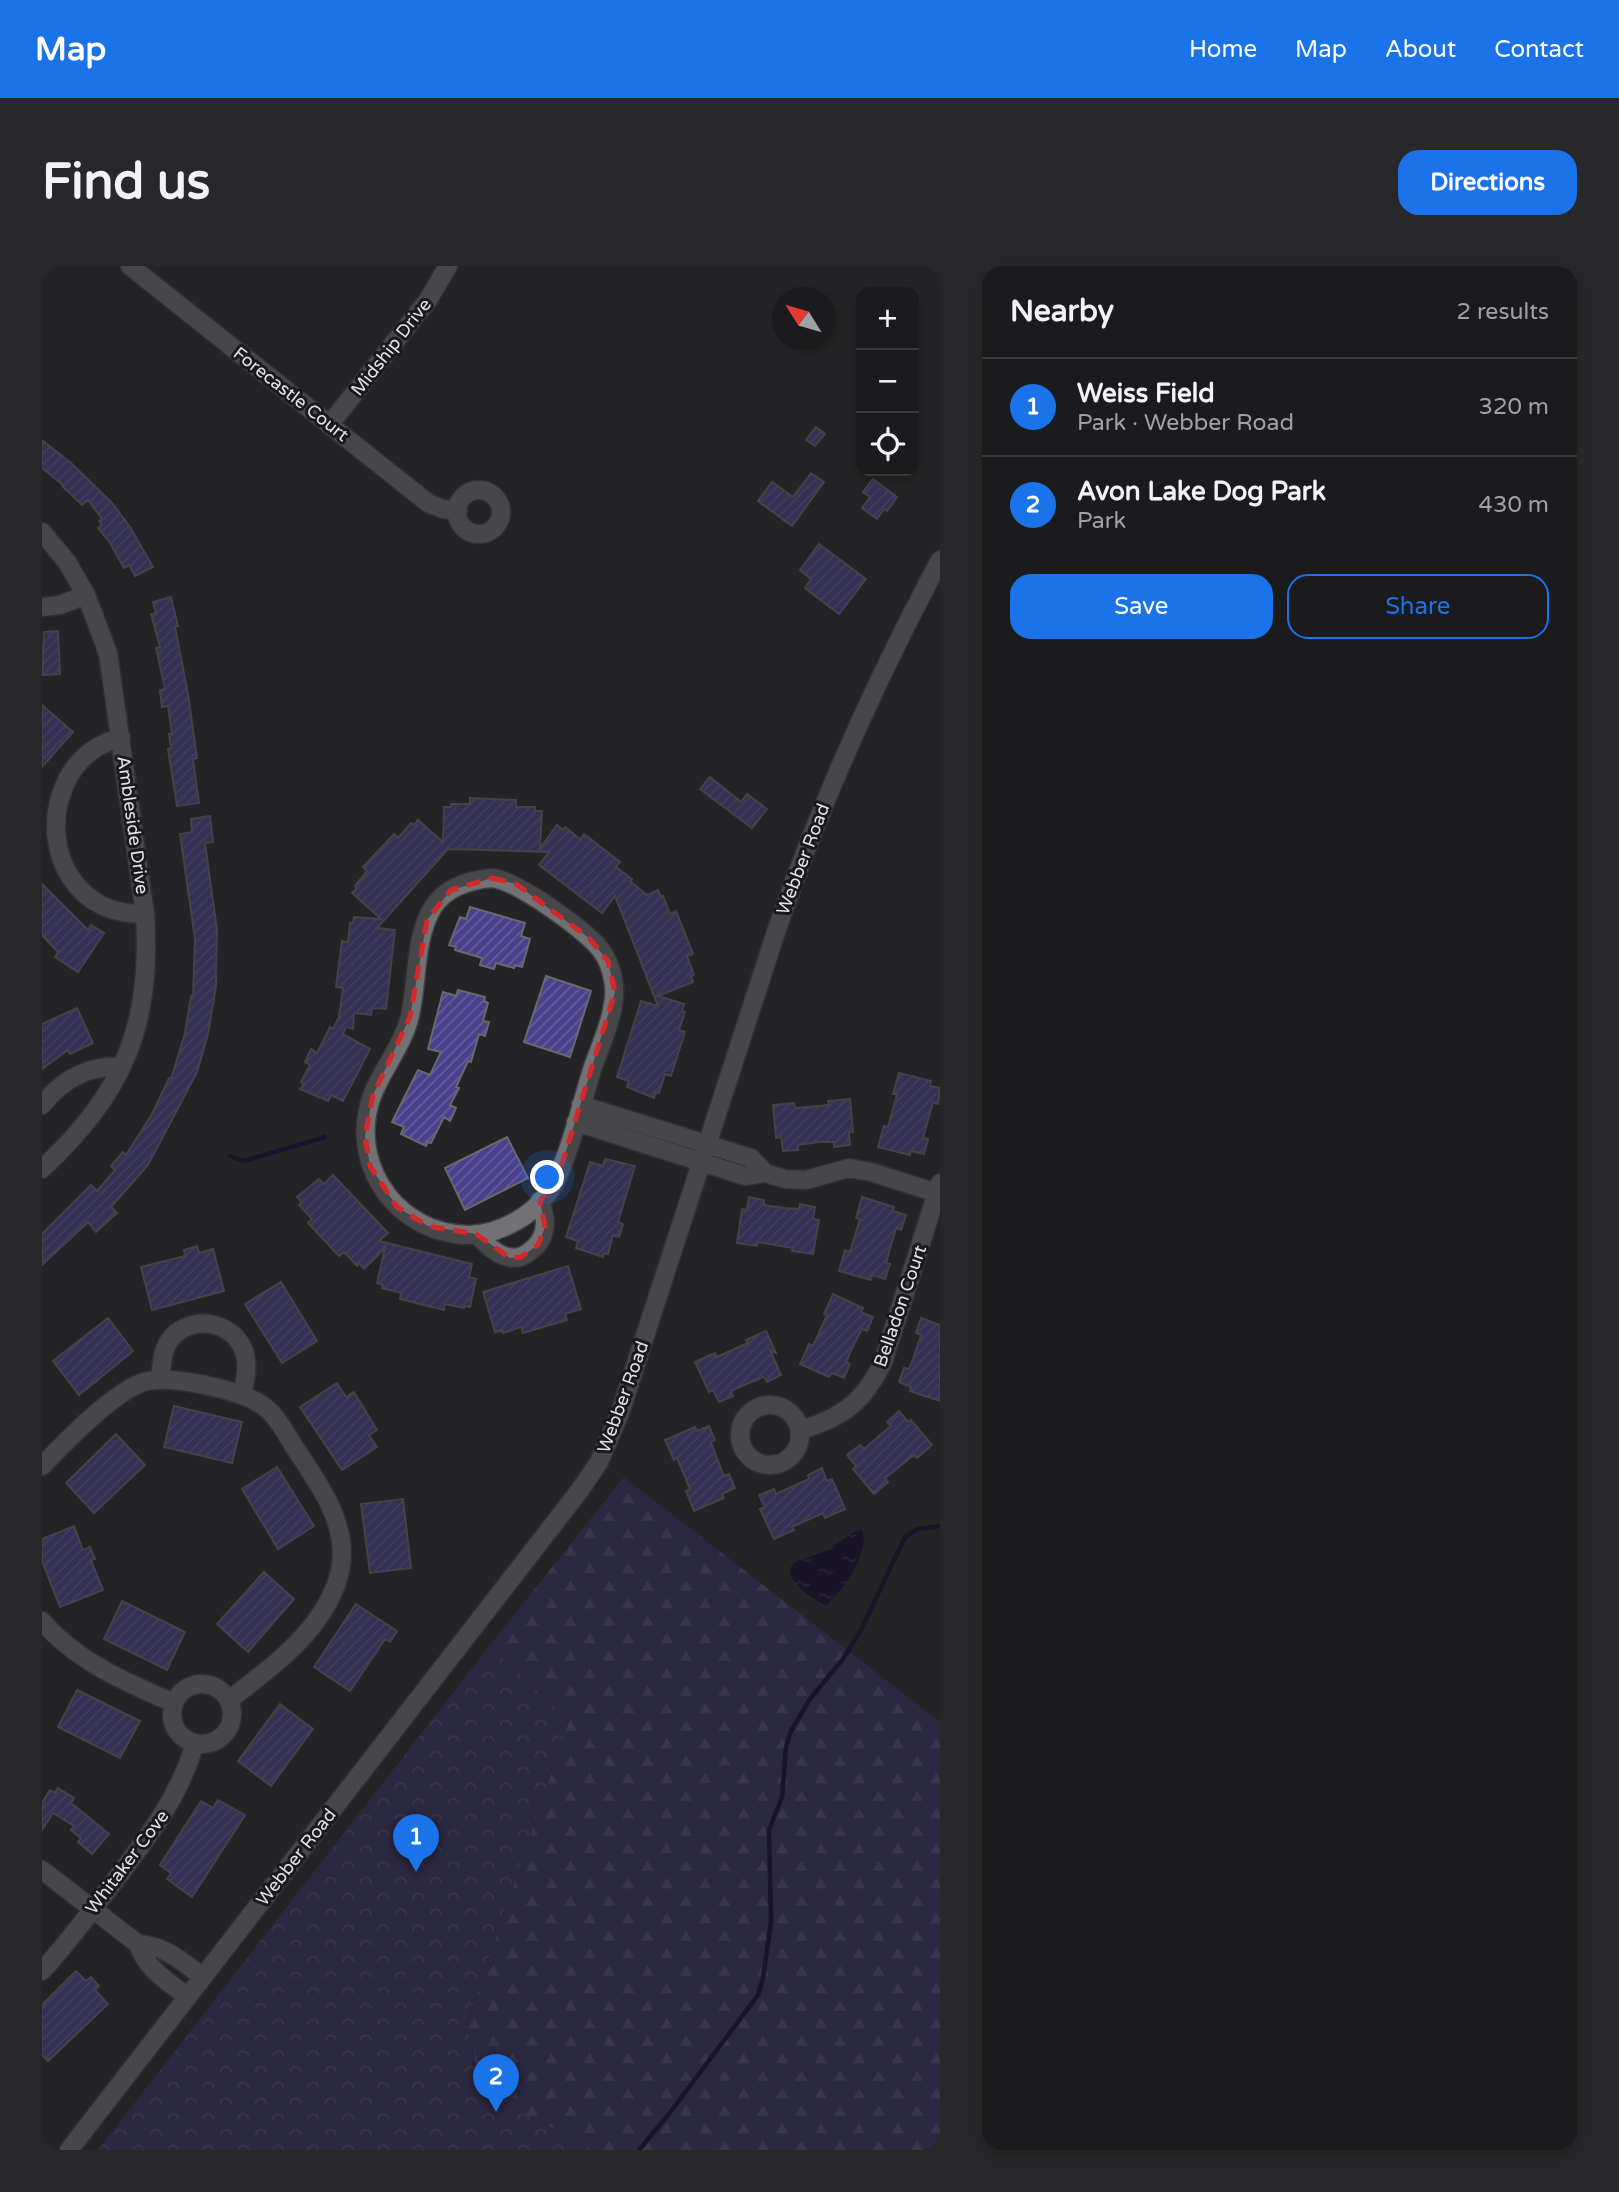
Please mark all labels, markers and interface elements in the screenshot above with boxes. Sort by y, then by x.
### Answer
text: Map [35,30,106,69]
text: Home [1189,35,1257,64]
text: Map [1295,35,1347,64]
text: About [1385,35,1456,64]
text: Contact [1494,35,1584,64]
button: Directions [1398,150,1577,215]
text: Find us [42,153,210,212]
north arrow [772,287,835,350]
map controls [856,287,919,476]
button: + [856,287,919,350]
text: Nearby [1010,293,1114,330]
street label: Midship Drive [346,294,436,400]
text: 2 results [1456,298,1549,326]
street label: Forecastle Court [229,342,353,446]
button: − [856,350,919,413]
text: Weiss Field [1077,378,1215,409]
text: 1 [1026,393,1040,421]
text: 320 m [1479,393,1549,421]
text: Park · Webber Road [1077,409,1294,437]
button: locate [856,413,919,476]
text: Avon Lake Dog Park [1077,476,1326,507]
text: 2 [1026,491,1040,519]
text: 430 m [1479,491,1549,519]
text: Park [1077,507,1126,535]
button: Save [1010,574,1273,639]
button: Share [1287,574,1549,639]
street label: Ambleside Drive [112,754,154,896]
street label: Webber Road [772,800,834,918]
your location [530,1160,564,1194]
street label: Belladon Court [869,1242,931,1370]
street label: Webber Road [593,1338,653,1456]
street label: Webber Road [251,1804,341,1910]
street label: Whitaker Cove [81,1806,173,1918]
pin: 1 [393,1814,439,1872]
pin: 2 [473,2054,519,2112]

